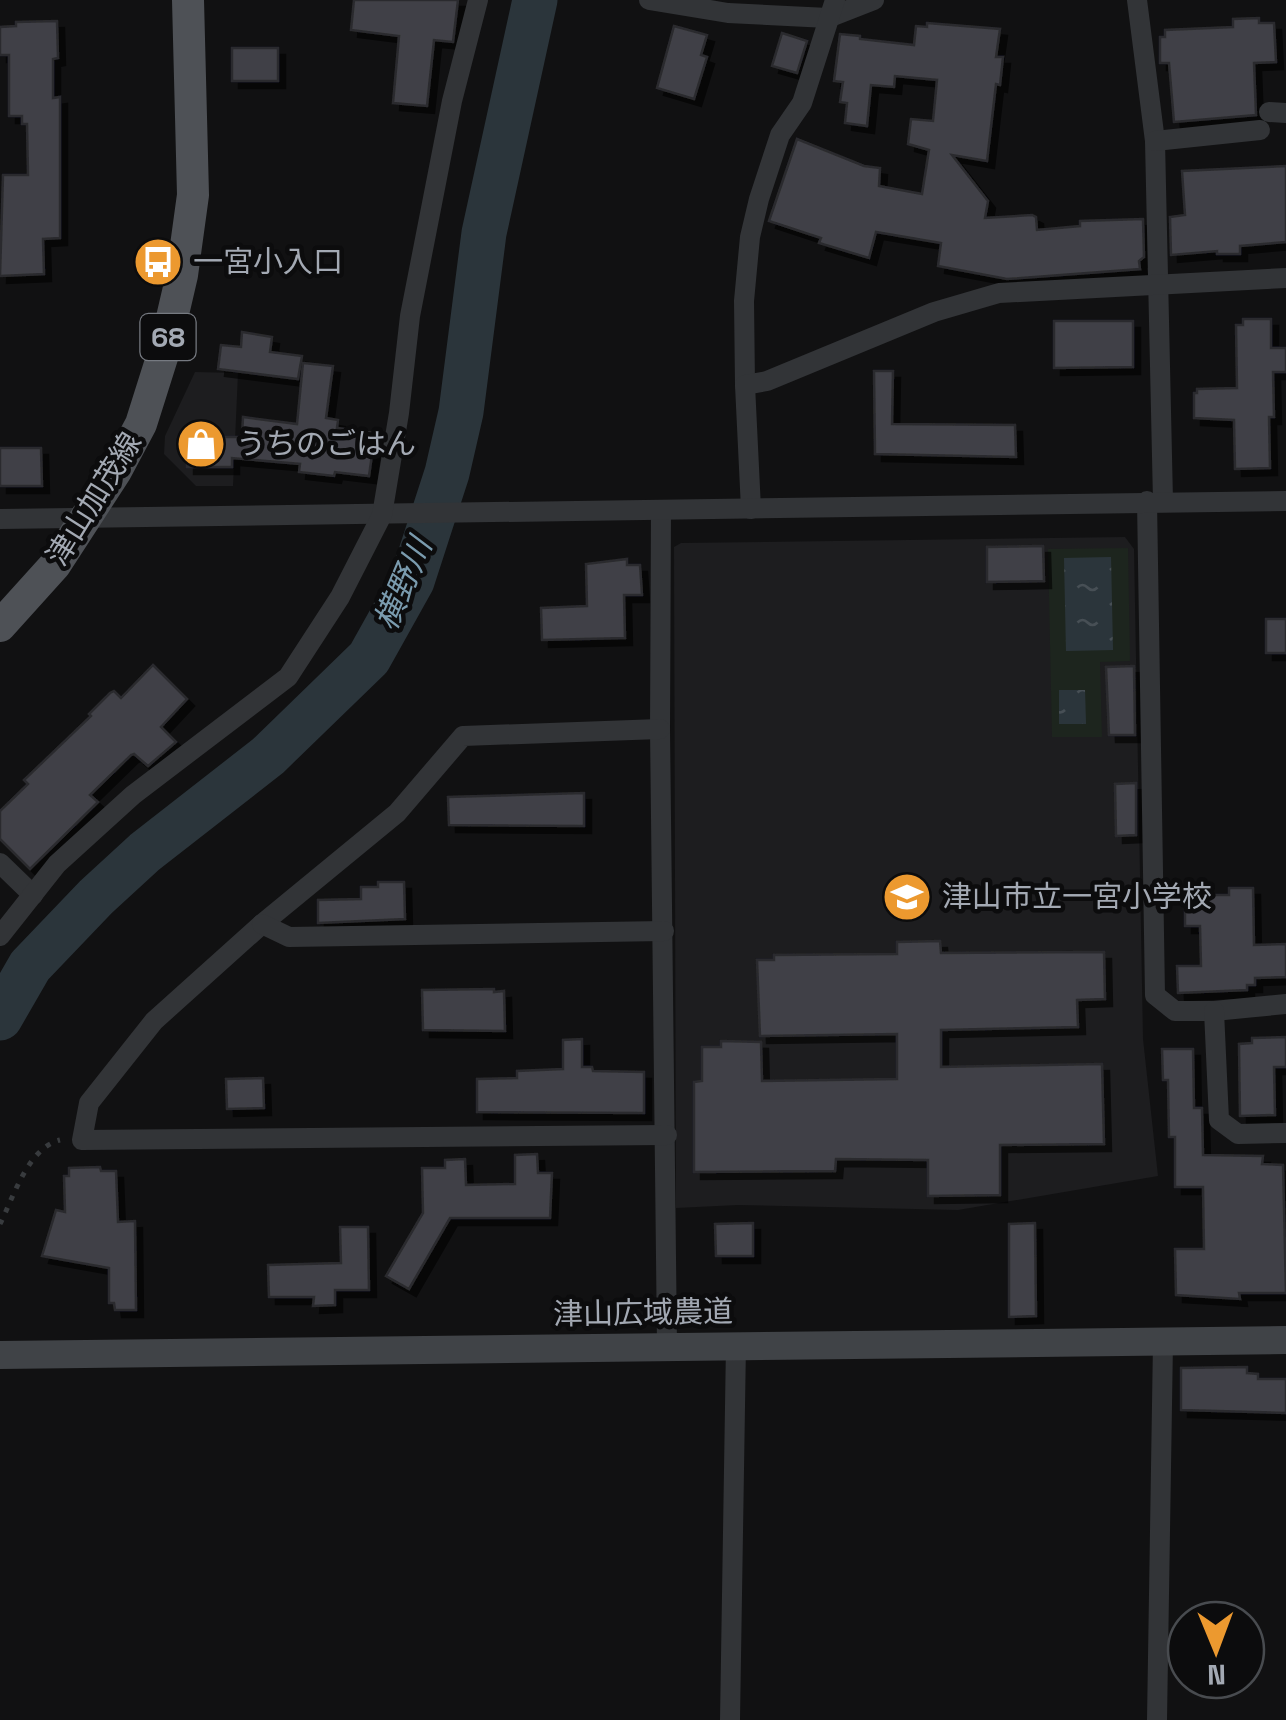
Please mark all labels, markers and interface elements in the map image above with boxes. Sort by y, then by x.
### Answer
bus stop icon: 一宮小入口 [132,236,184,288]
place label: 一宮小入口 [193,242,343,281]
road number: 68 [140,314,196,360]
shop icon: うちのごはん [175,418,227,470]
place label: うちのごはん [236,424,416,463]
street label: 津山加茂線 [37,425,150,573]
water label: 横野川 [366,529,441,636]
school or university icon: 津山市立一宮小学校 [881,871,933,923]
place label: 津山市立一宮小学校 [942,877,1212,916]
street label: 津山広域農道 [553,1291,733,1334]
north arrow [1166,1600,1266,1700]
text: N [1207,1657,1226,1693]

